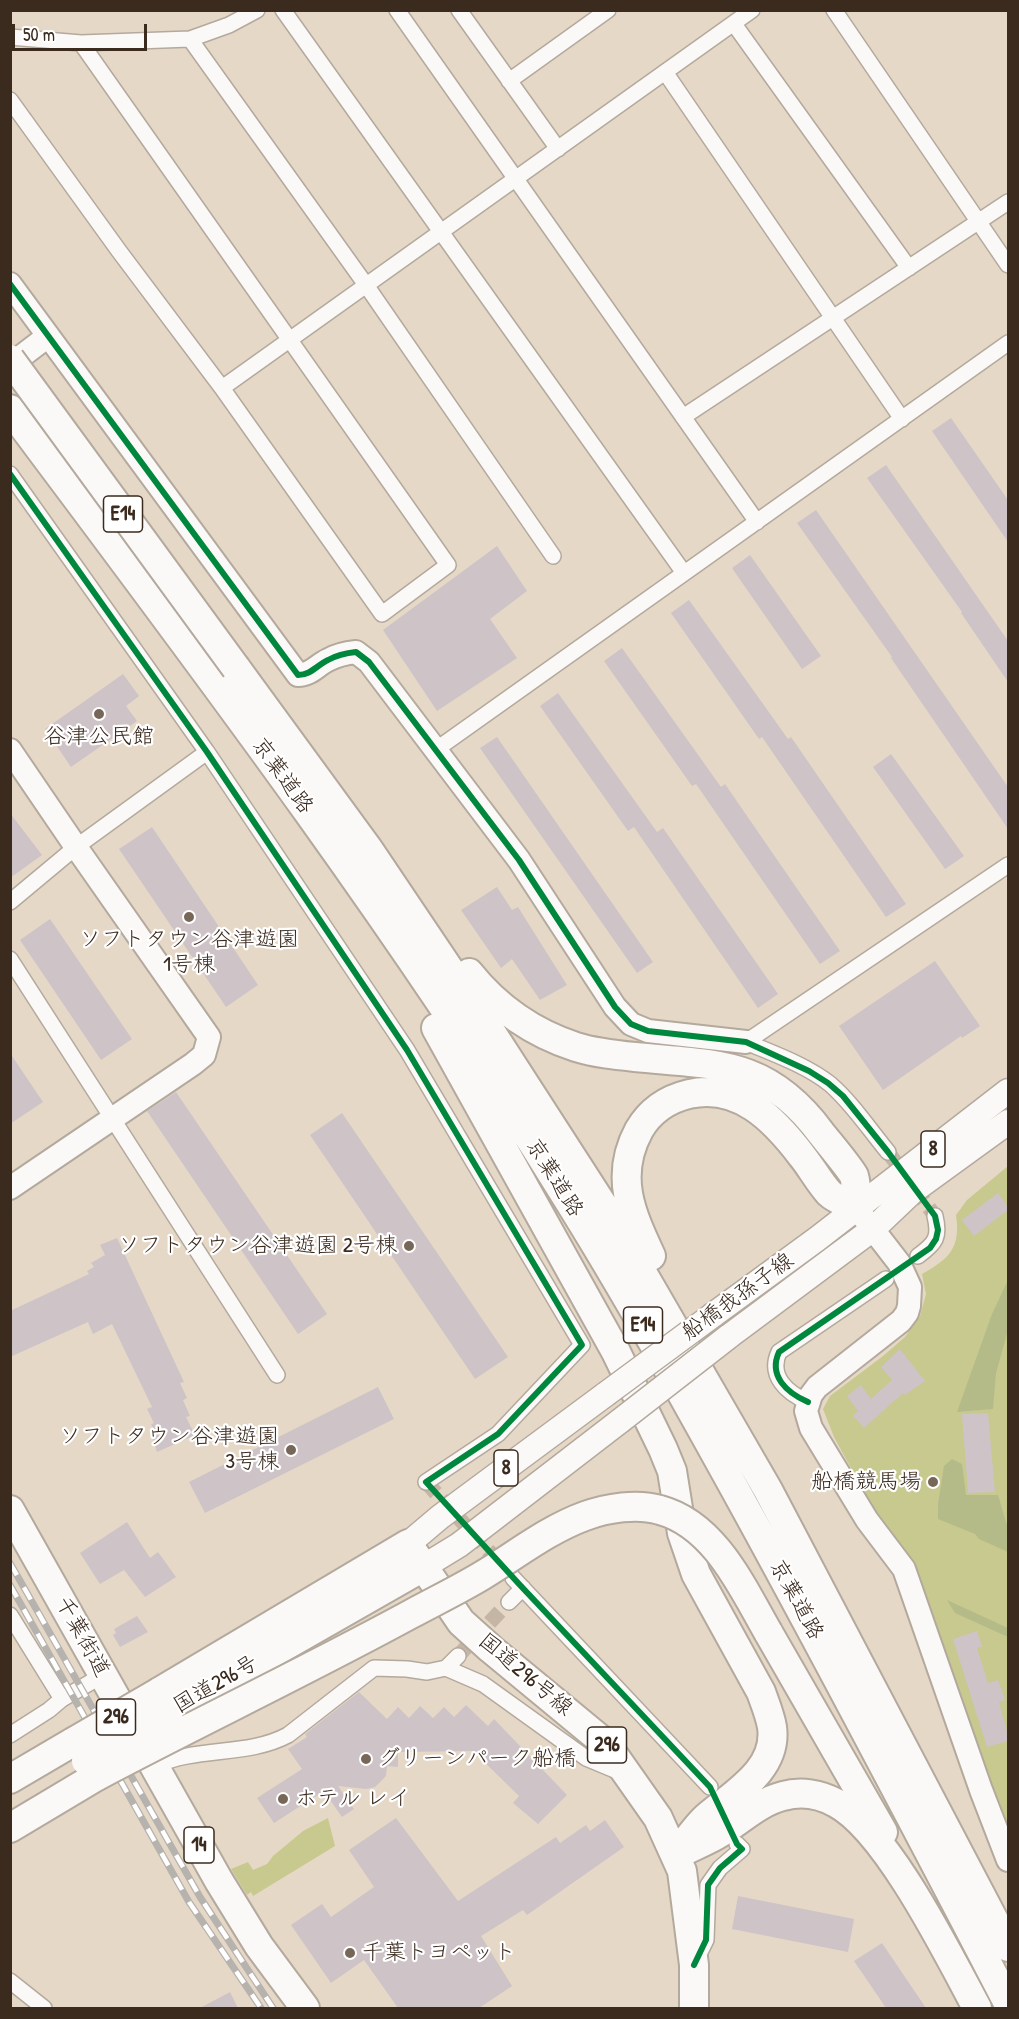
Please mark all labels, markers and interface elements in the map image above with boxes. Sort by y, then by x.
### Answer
scale bar [15,12,150,50]
text: 50 m [23,22,55,47]
road number: E14 [104,496,142,532]
marker: 谷津公民館 [92,707,106,721]
place label: 谷津公民館 [44,724,154,750]
street label: 京葉道路 [245,733,319,819]
marker: ソフトタウン谷津遊園 1号棟 [182,910,196,924]
place label: ソフトタウン谷津遊園 1号棟 [79,927,299,978]
road number: 8 [921,1131,945,1167]
street label: 京葉道路 [519,1134,589,1222]
place label: ソフトタウン谷津遊園 2号棟 [118,1233,397,1259]
marker: ソフトタウン谷津遊園 2号棟 [402,1239,416,1253]
street label: 船橋我孫子線 [677,1248,799,1346]
road number: E14 [624,1307,662,1343]
place label: ソフトタウン谷津遊園 3号棟 [59,1424,279,1476]
marker: ソフトタウン谷津遊園 3号棟 [284,1443,298,1457]
road number: 8 [494,1450,518,1486]
place label: 船橋競馬場 [811,1469,921,1495]
marker: 船橋競馬場 [926,1475,940,1489]
street label: 京葉道路 [763,1555,829,1645]
street label: 千葉街道 [49,1592,115,1682]
street label: 国道296号線 [472,1628,578,1722]
street label: 国道296号 [169,1650,263,1720]
road number: 296 [96,1699,136,1735]
road number: 296 [588,1727,626,1763]
place label: グリーンパーク船橋 [378,1746,576,1772]
marker: グリーンパーク船橋 [359,1752,373,1766]
place label: ホテル レイ [295,1786,410,1812]
marker: ホテル レイ [276,1792,290,1806]
road number: 14 [184,1827,214,1863]
place label: 千葉トヨペット [362,1940,516,1966]
marker: 千葉トヨペット [343,1946,357,1960]

